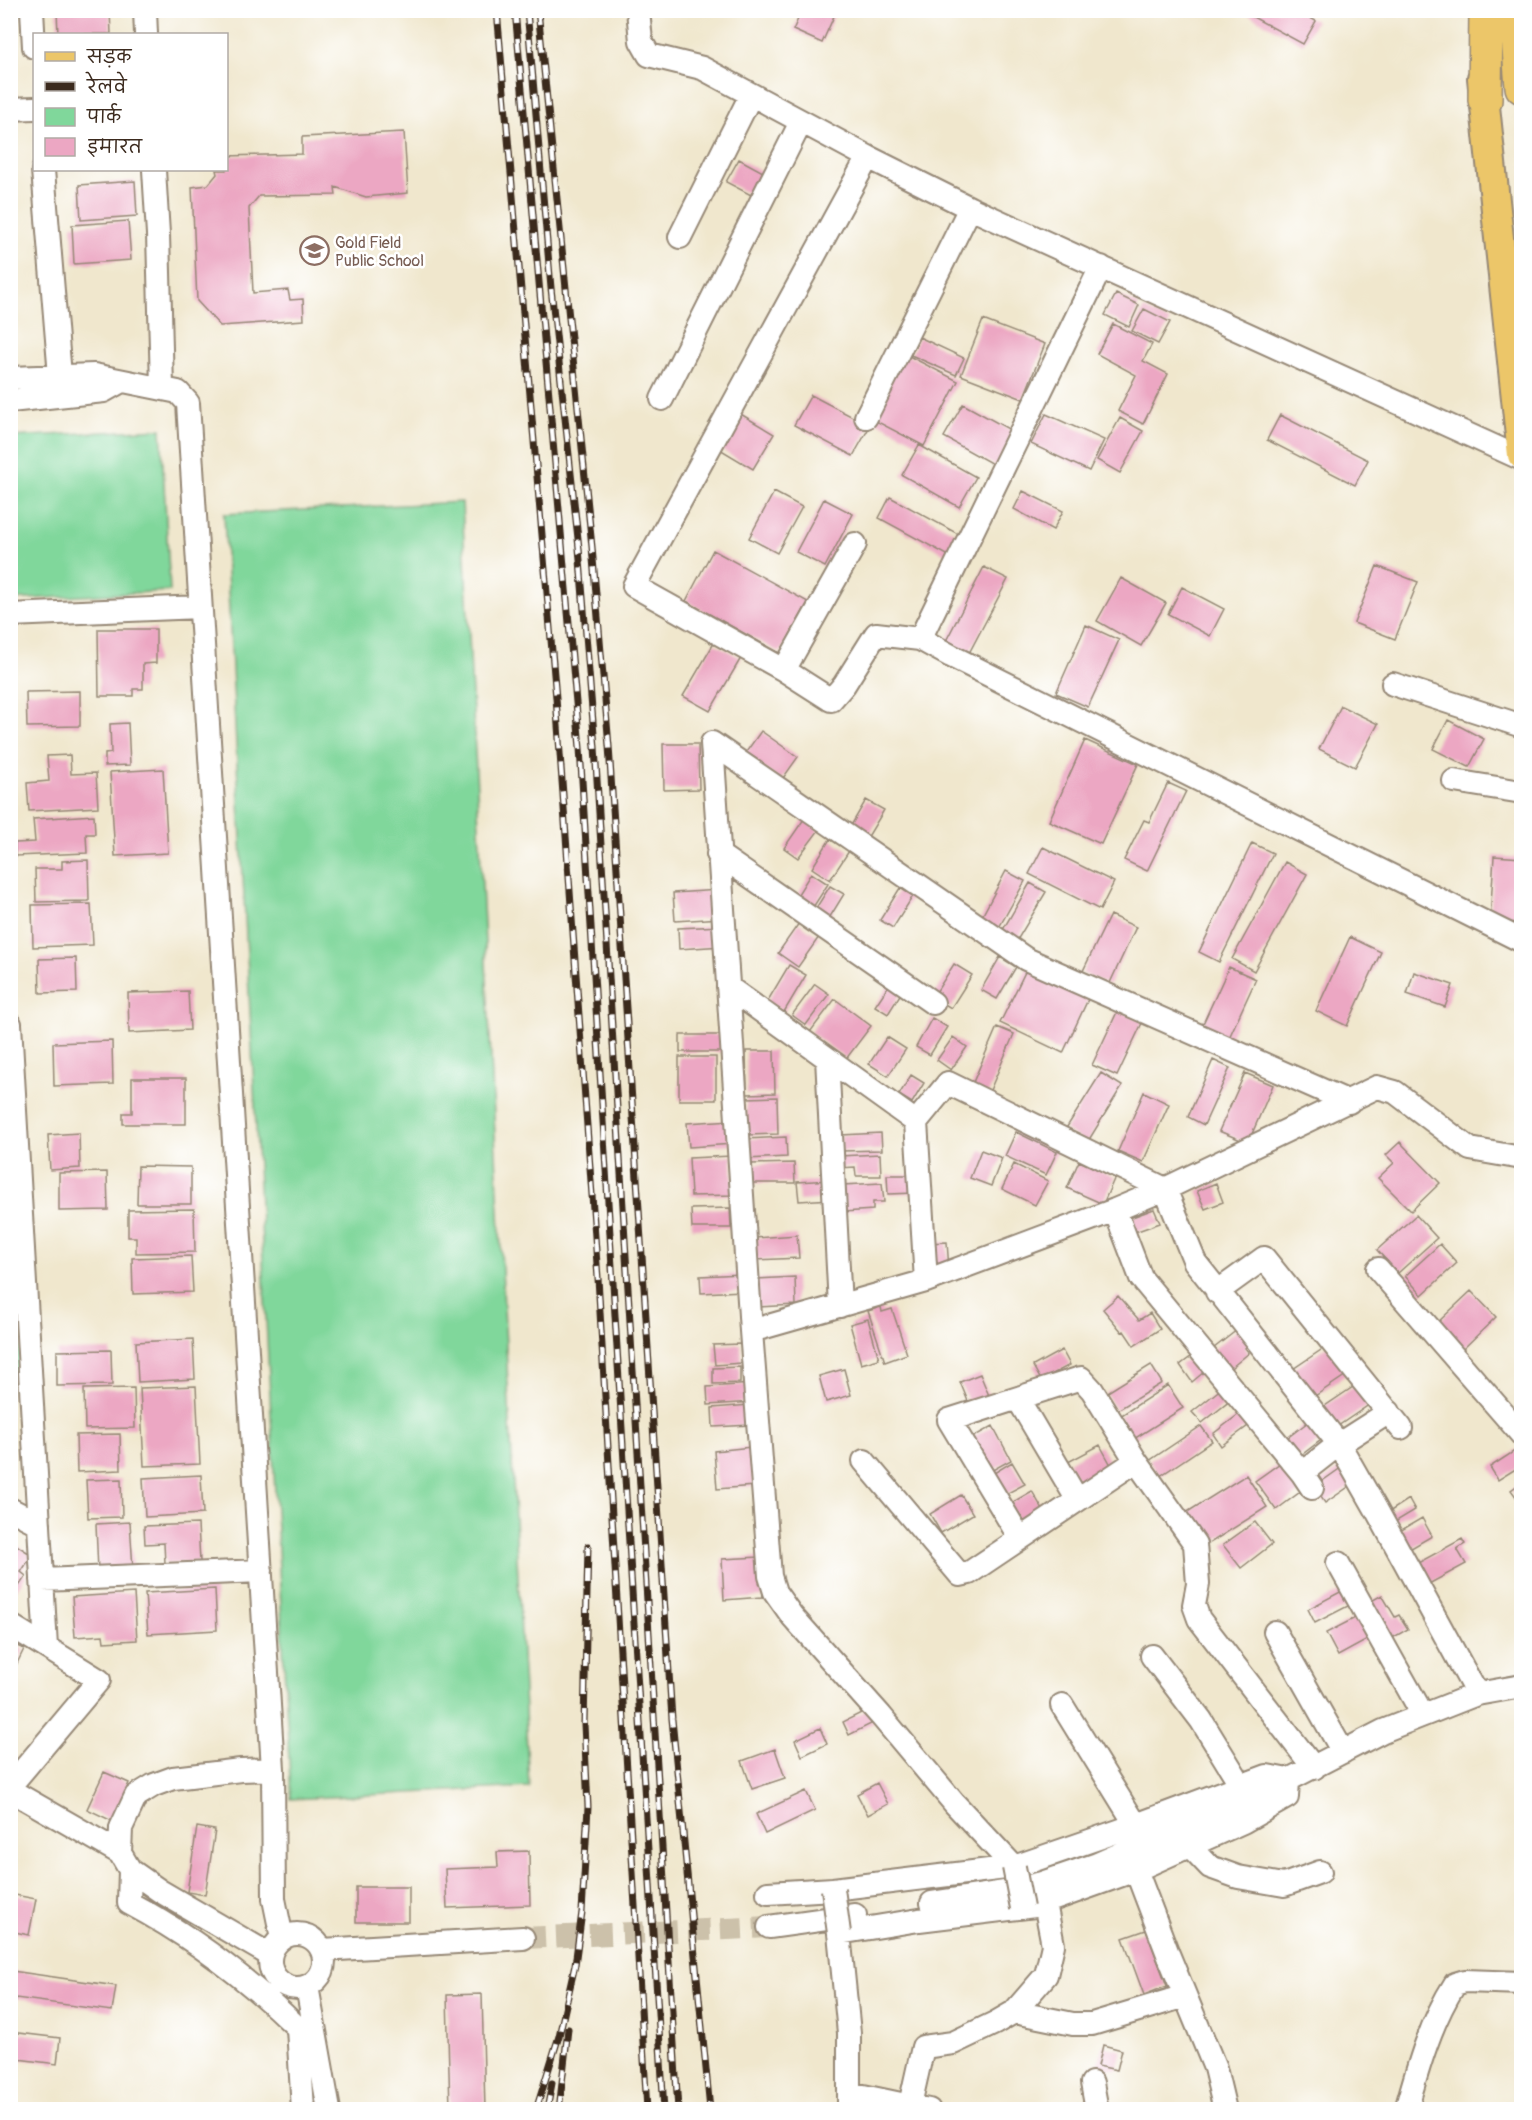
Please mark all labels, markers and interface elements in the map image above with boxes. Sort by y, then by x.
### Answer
legend [33,33,228,171]
text: सड़क [86,46,132,69]
text: रेलवे [85,71,128,99]
text: पार्क [86,103,122,129]
text: इमारत [87,136,143,159]
place label: Gold Field Public School [335,233,424,271]
school or university icon: Gold Field Public School [298,235,330,267]

